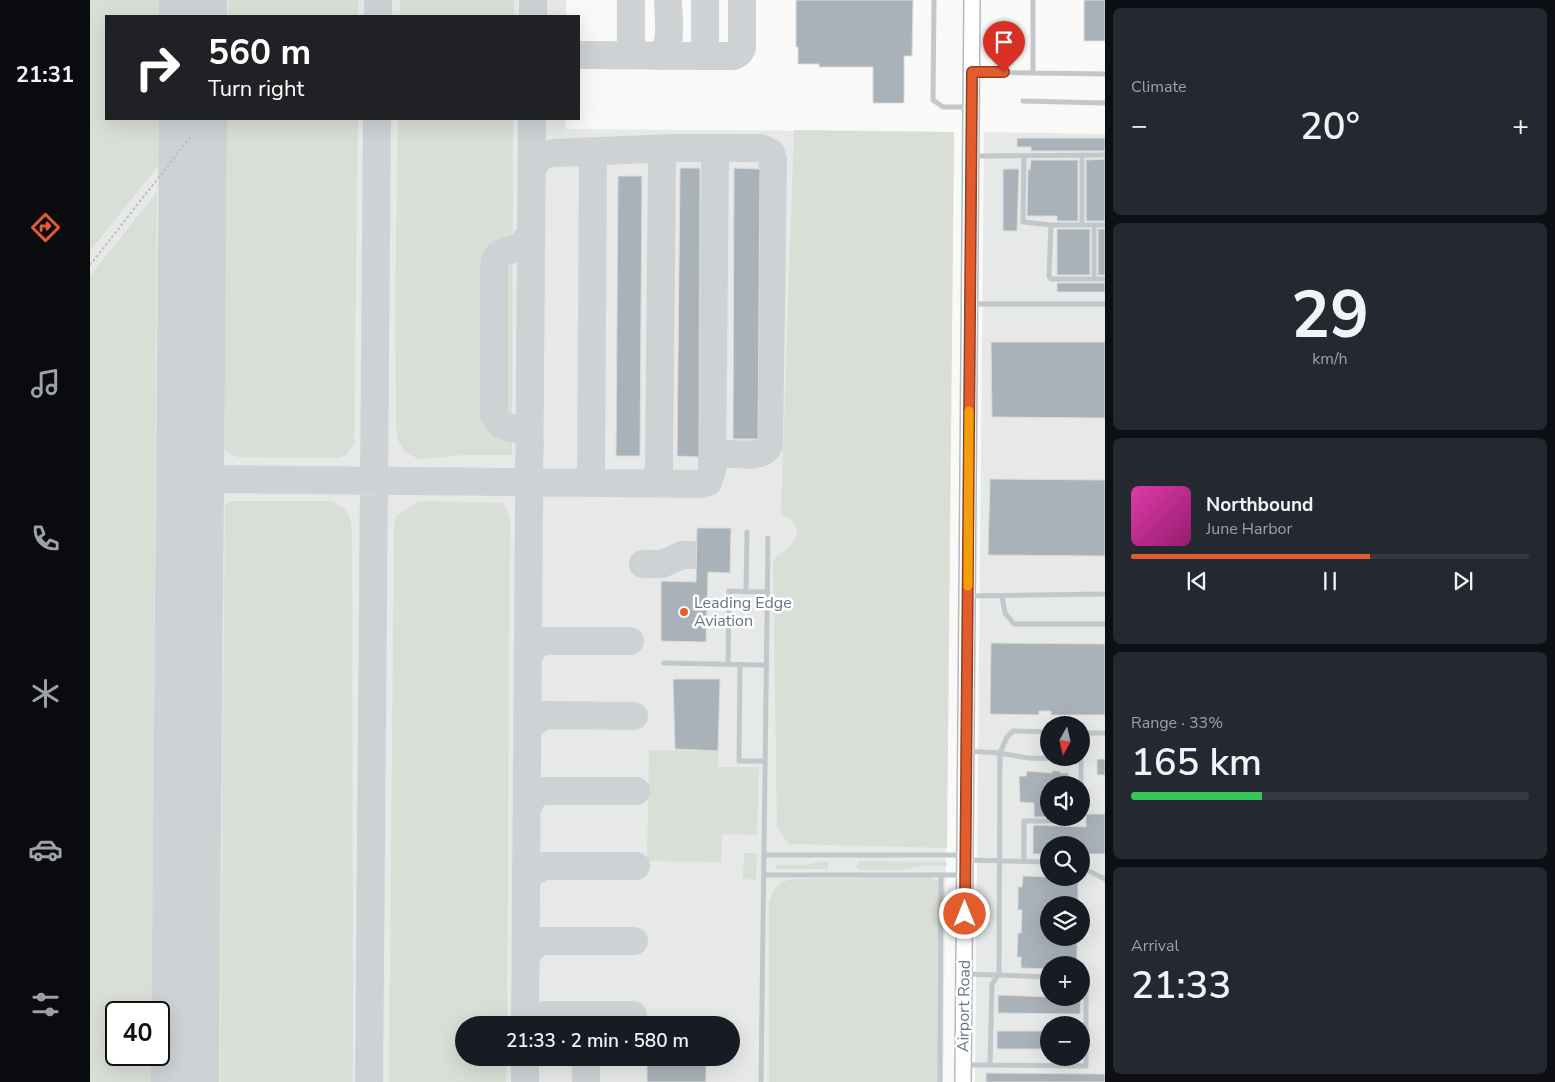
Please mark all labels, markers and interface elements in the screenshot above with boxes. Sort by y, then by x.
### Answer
pin [983,21,1025,72]
icon: arrive [990,28,1018,56]
text: 560 m [208,29,311,76]
icon: right [125,35,190,100]
text: 21:31 [16,60,74,90]
text: Turn right [208,74,304,104]
text: Climate [1131,76,1186,98]
text: 20° [1300,101,1360,152]
text: − [1131,107,1148,145]
text: + [1512,107,1529,145]
icon: directions [28,210,63,245]
text: 29 [1291,271,1369,360]
text: km/h [1312,348,1348,370]
icon: music [28,366,63,401]
text: Northbound [1206,492,1313,518]
text: June Harbor [1206,518,1292,540]
icon: phone [28,521,63,556]
icon: previous [1183,567,1211,595]
icon: pause [1316,567,1344,595]
icon: next [1449,567,1477,595]
place label: Leading Edge Aviation [694,592,792,632]
marker: Leading Edge Aviation [678,606,690,618]
icon: climate [28,676,63,711]
text: Range · 33% [1131,712,1223,734]
north arrow [1040,716,1090,766]
map controls [1040,716,1090,1066]
text: 165 km [1131,737,1262,788]
button: sound [1040,776,1090,826]
icon: car [28,832,63,867]
button: search [1040,836,1090,886]
position arrow [938,887,990,939]
button: layers [1040,896,1090,946]
text: Arrival [1131,935,1179,957]
button: + [1040,956,1090,1006]
street label: Airport Road [952,960,976,1052]
text: 21:33 [1131,960,1231,1011]
icon: filters [28,987,63,1022]
speed limit sign: 40 [105,1001,170,1066]
button: − [1040,1016,1090,1066]
text: 21:33 · 2 min · 580 m [506,1028,689,1054]

